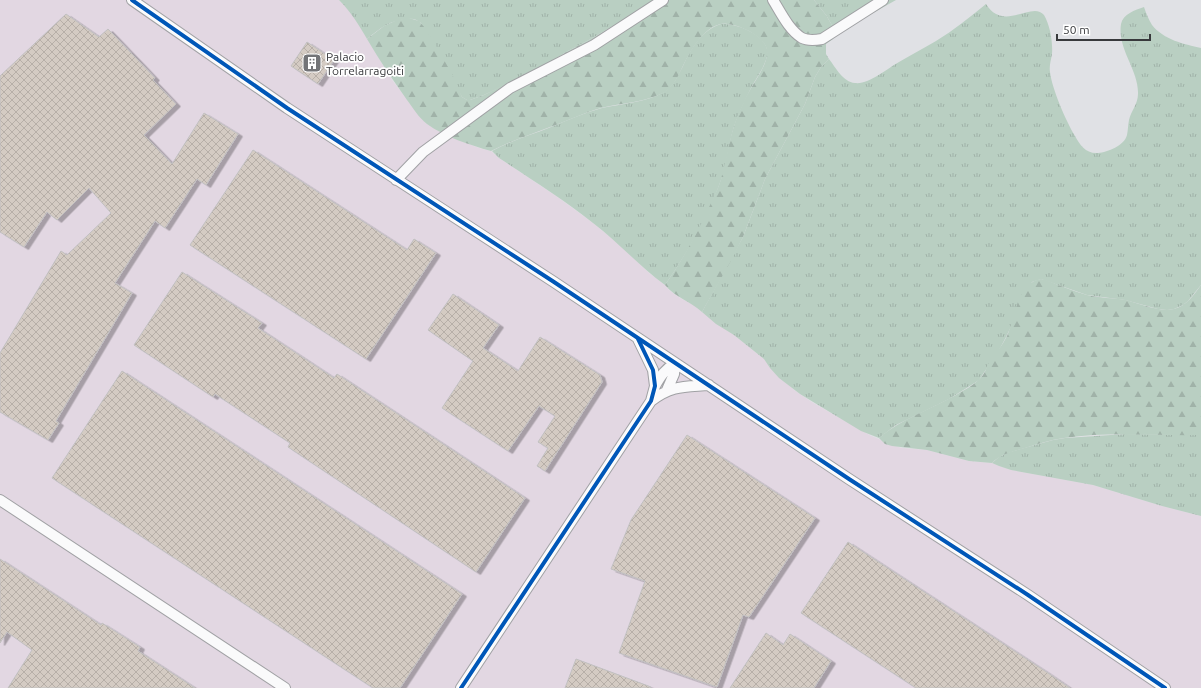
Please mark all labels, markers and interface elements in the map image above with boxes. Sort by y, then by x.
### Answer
scale bar [1057,16,1150,42]
text: 50 m [1063,23,1090,36]
place label: Palacio Torrelarragoiti [326,50,404,77]
building icon: Palacio Torrelarragoiti [301,52,323,74]

